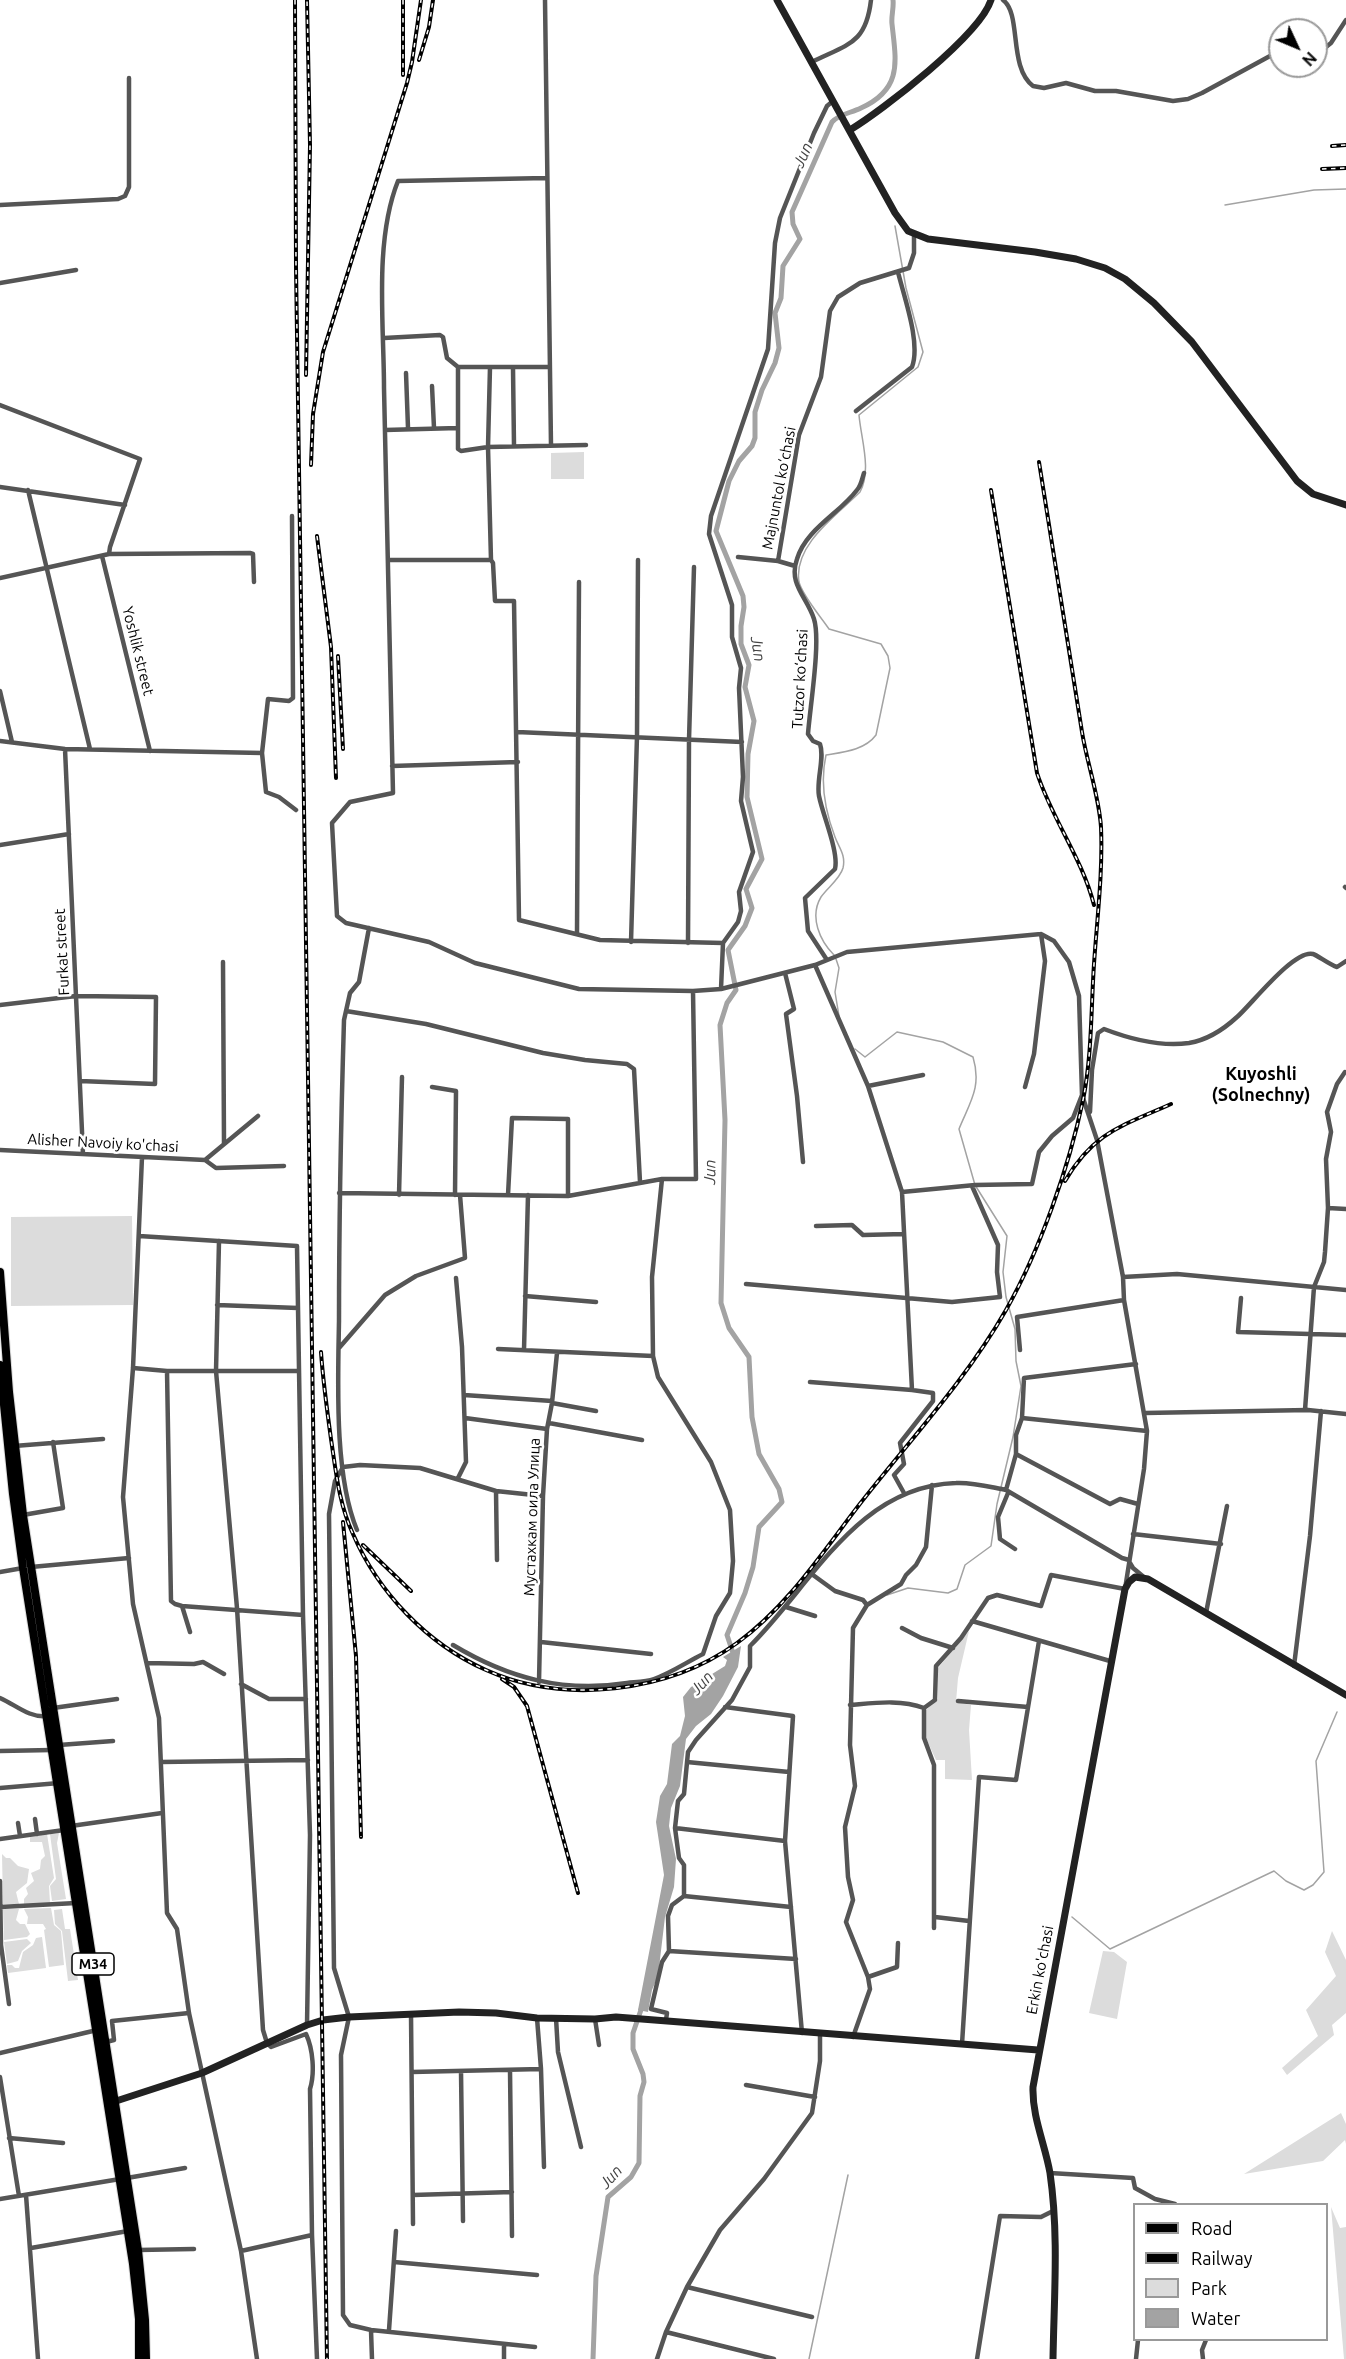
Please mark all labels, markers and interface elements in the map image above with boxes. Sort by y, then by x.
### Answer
north arrow [1268,18,1328,78]
text: N [1299,49,1320,70]
water label: Jun [789,140,817,170]
street label: Majnuntol ko‘chasi [758,425,800,551]
street label: Yoshlik street [118,605,158,697]
street label: Tutzor ko‘chasi [788,629,812,729]
water label: Jun [747,635,769,663]
street label: Furkat street [51,908,73,996]
district label: Kuyoshli (Solnechny) [1211,1063,1311,1106]
street label: Alisher Navoiy ko'chasi [27,1130,179,1156]
water label: Jun [700,1159,720,1185]
street label: Мустахкам оила Улица [520,1438,544,1596]
water label: Jun [686,1667,718,1699]
street label: Erkin ko'chasi [1023,1924,1057,2016]
road number: M34 [72,1953,114,1975]
water label: Jun [595,2161,627,2193]
legend [1133,2203,1328,2341]
text: Road [1191,2218,1233,2238]
text: Railway [1191,2248,1252,2268]
text: Park [1191,2278,1227,2298]
text: Water [1191,2308,1240,2328]

